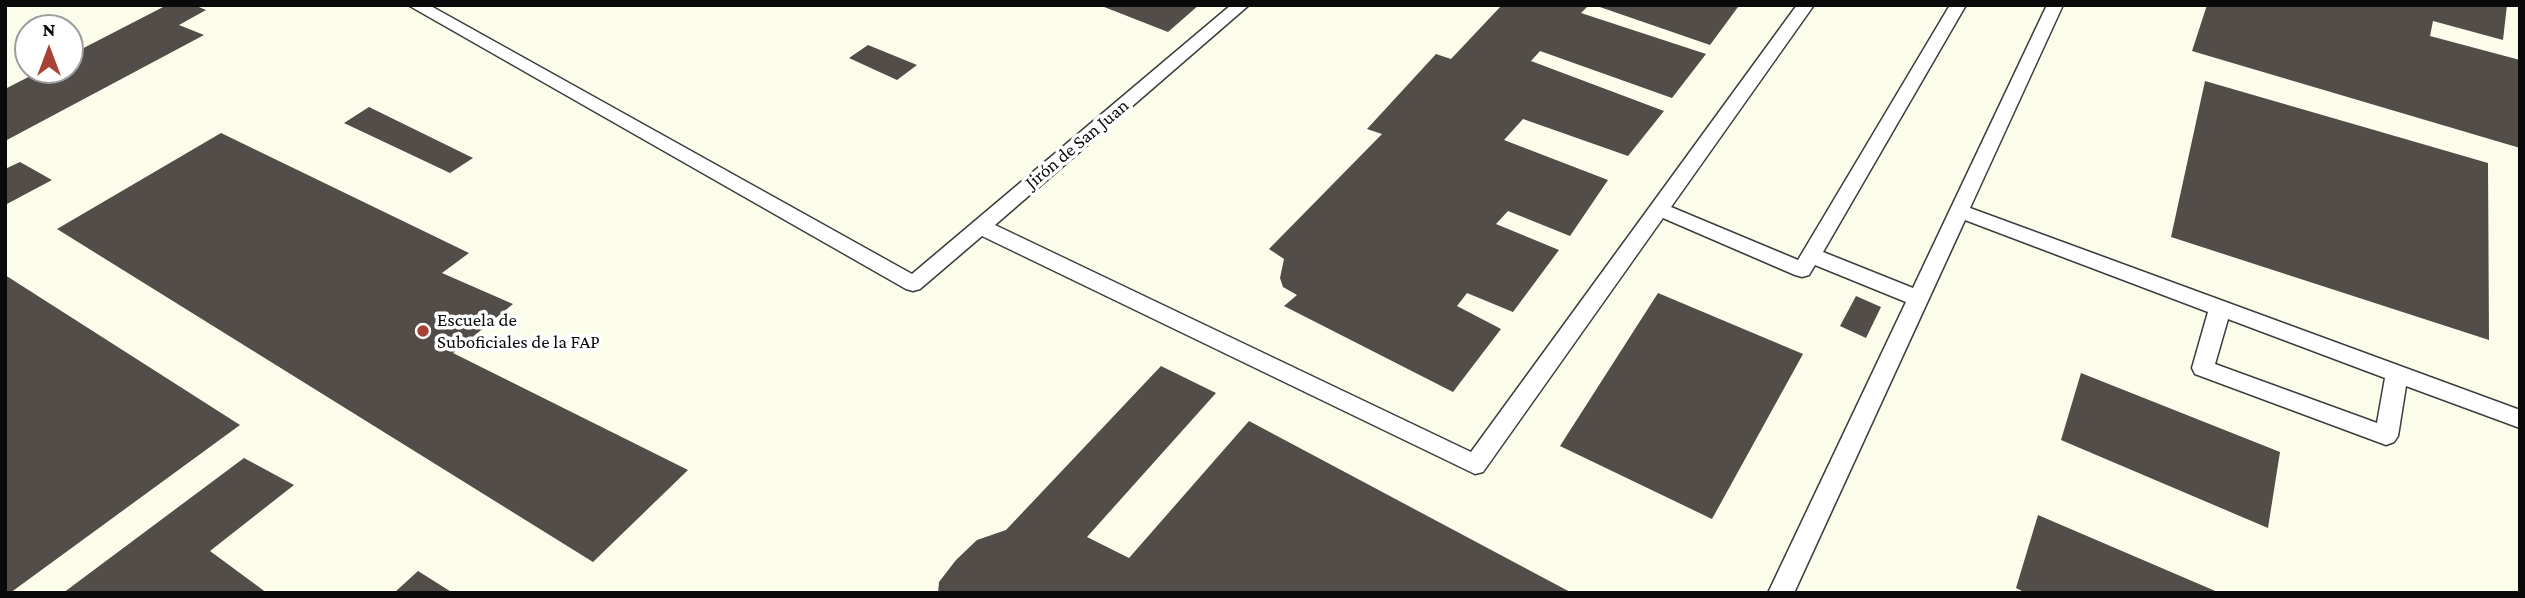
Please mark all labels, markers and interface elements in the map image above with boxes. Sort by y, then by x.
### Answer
north arrow [14,14,84,84]
text: N [43,19,55,40]
street label: Jirón de San Juan [1020,94,1134,194]
place label: Escuela de Suboficiales de la FAP [437,309,600,353]
marker: Escuela de Suboficiales de la FAP [415,323,431,339]

